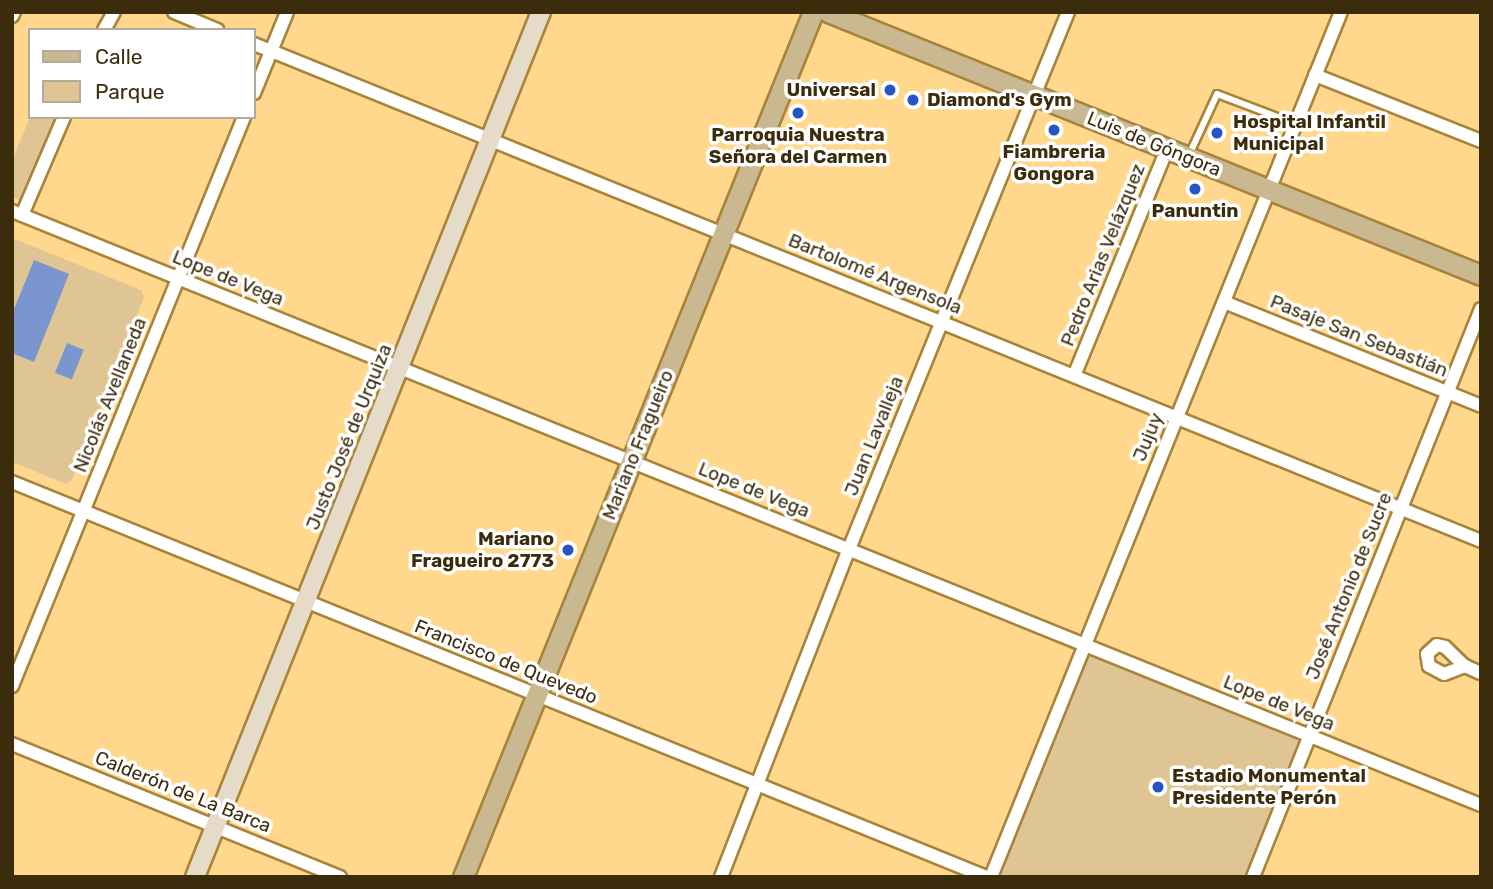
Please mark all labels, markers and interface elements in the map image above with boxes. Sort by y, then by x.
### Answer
legend [28,28,256,119]
text: Calle [95,44,143,69]
text: Parque [95,79,165,104]
place label: Universal [787,79,876,101]
marker: Universal [882,82,898,98]
place label: Diamond's Gym [927,89,1072,111]
marker: Diamond's Gym [905,92,921,108]
marker: Parroquia Nuestra Señora del Carmen [790,105,806,121]
street label: Luis de Góngora [1084,107,1224,181]
place label: Hospital Infantil Municipal [1233,111,1386,155]
marker: Fiambreria Gongora [1046,122,1062,138]
marker: Hospital Infantil Municipal [1207,123,1227,143]
place label: Parroquia Nuestra Señora del Carmen [709,124,887,168]
place label: Fiambreria Gongora [1003,141,1105,185]
street label: Pedro Arias Velázquez [1056,160,1150,350]
marker: Panuntin [1187,181,1203,197]
place label: Panuntin [1152,200,1238,222]
street label: Bartolomé Argensola [785,229,965,319]
street label: Lope de Vega [169,245,287,311]
street label: Pasaje San Sebastián [1267,290,1451,382]
street label: Nicolás Avellaneda [68,314,152,476]
street label: Justo José de Urquiza [301,341,397,533]
street label: Mariano Fragueiro [598,367,678,523]
street label: Juan Lavalleja [840,373,908,499]
street label: Jujuy [1128,409,1168,465]
street label: Lope de Vega [695,457,813,523]
street label: José Antonio de Sucre [1301,489,1397,683]
place label: Mariano Fragueiro 2773 [411,528,554,572]
marker: Mariano Fragueiro 2773 [560,542,576,558]
street label: Francisco de Quevedo [411,615,601,709]
street label: Lope de Vega [1220,670,1338,736]
street label: Calderón de La Barca [92,746,274,838]
place label: Estadio Monumental Presidente Perón [1172,765,1366,809]
marker: Estadio Monumental Presidente Perón [1150,779,1166,795]

